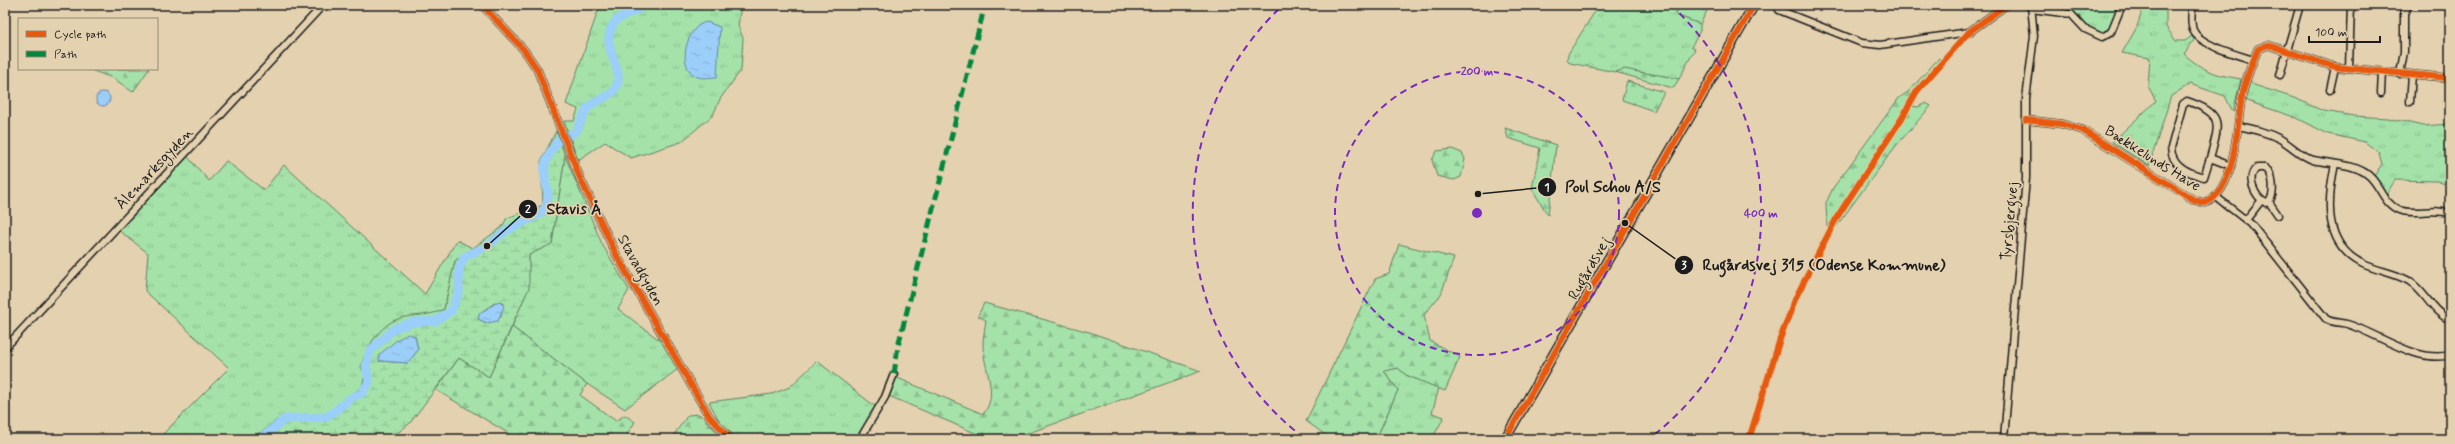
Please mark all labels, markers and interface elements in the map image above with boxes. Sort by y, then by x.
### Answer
legend [18,18,158,70]
scale bar [2309,18,2380,44]
text: 100 m [2315,25,2347,41]
text: Cycle path [54,27,106,43]
text: Path [54,47,77,63]
text: 200 m [1461,64,1494,80]
street label: Bækkelunds Have [2101,121,2205,197]
street label: Ålemarksgyden [111,122,199,215]
callout: Poul Schou A/S [1537,173,1669,201]
text: Poul Schou A/S [1565,177,1661,198]
text: 1 [1544,180,1550,196]
street label: Tyrsbjergvej [1997,181,2024,261]
callout: Stavis Å [518,195,609,223]
text: Stavis Å [546,199,602,220]
text: 2 [525,202,531,218]
centre of rings [1470,206,1484,220]
text: 400 m [1744,206,1778,222]
street label: Stavadgyden [611,231,668,310]
street label: Rugårdsvej [1564,233,1617,304]
callout: Rugårdsvej 315 (Odense Kommune) [1674,251,1953,279]
text: Rugårdsvej 315 (Odense Kommune) [1703,255,1946,278]
text: 3 [1681,258,1687,274]

